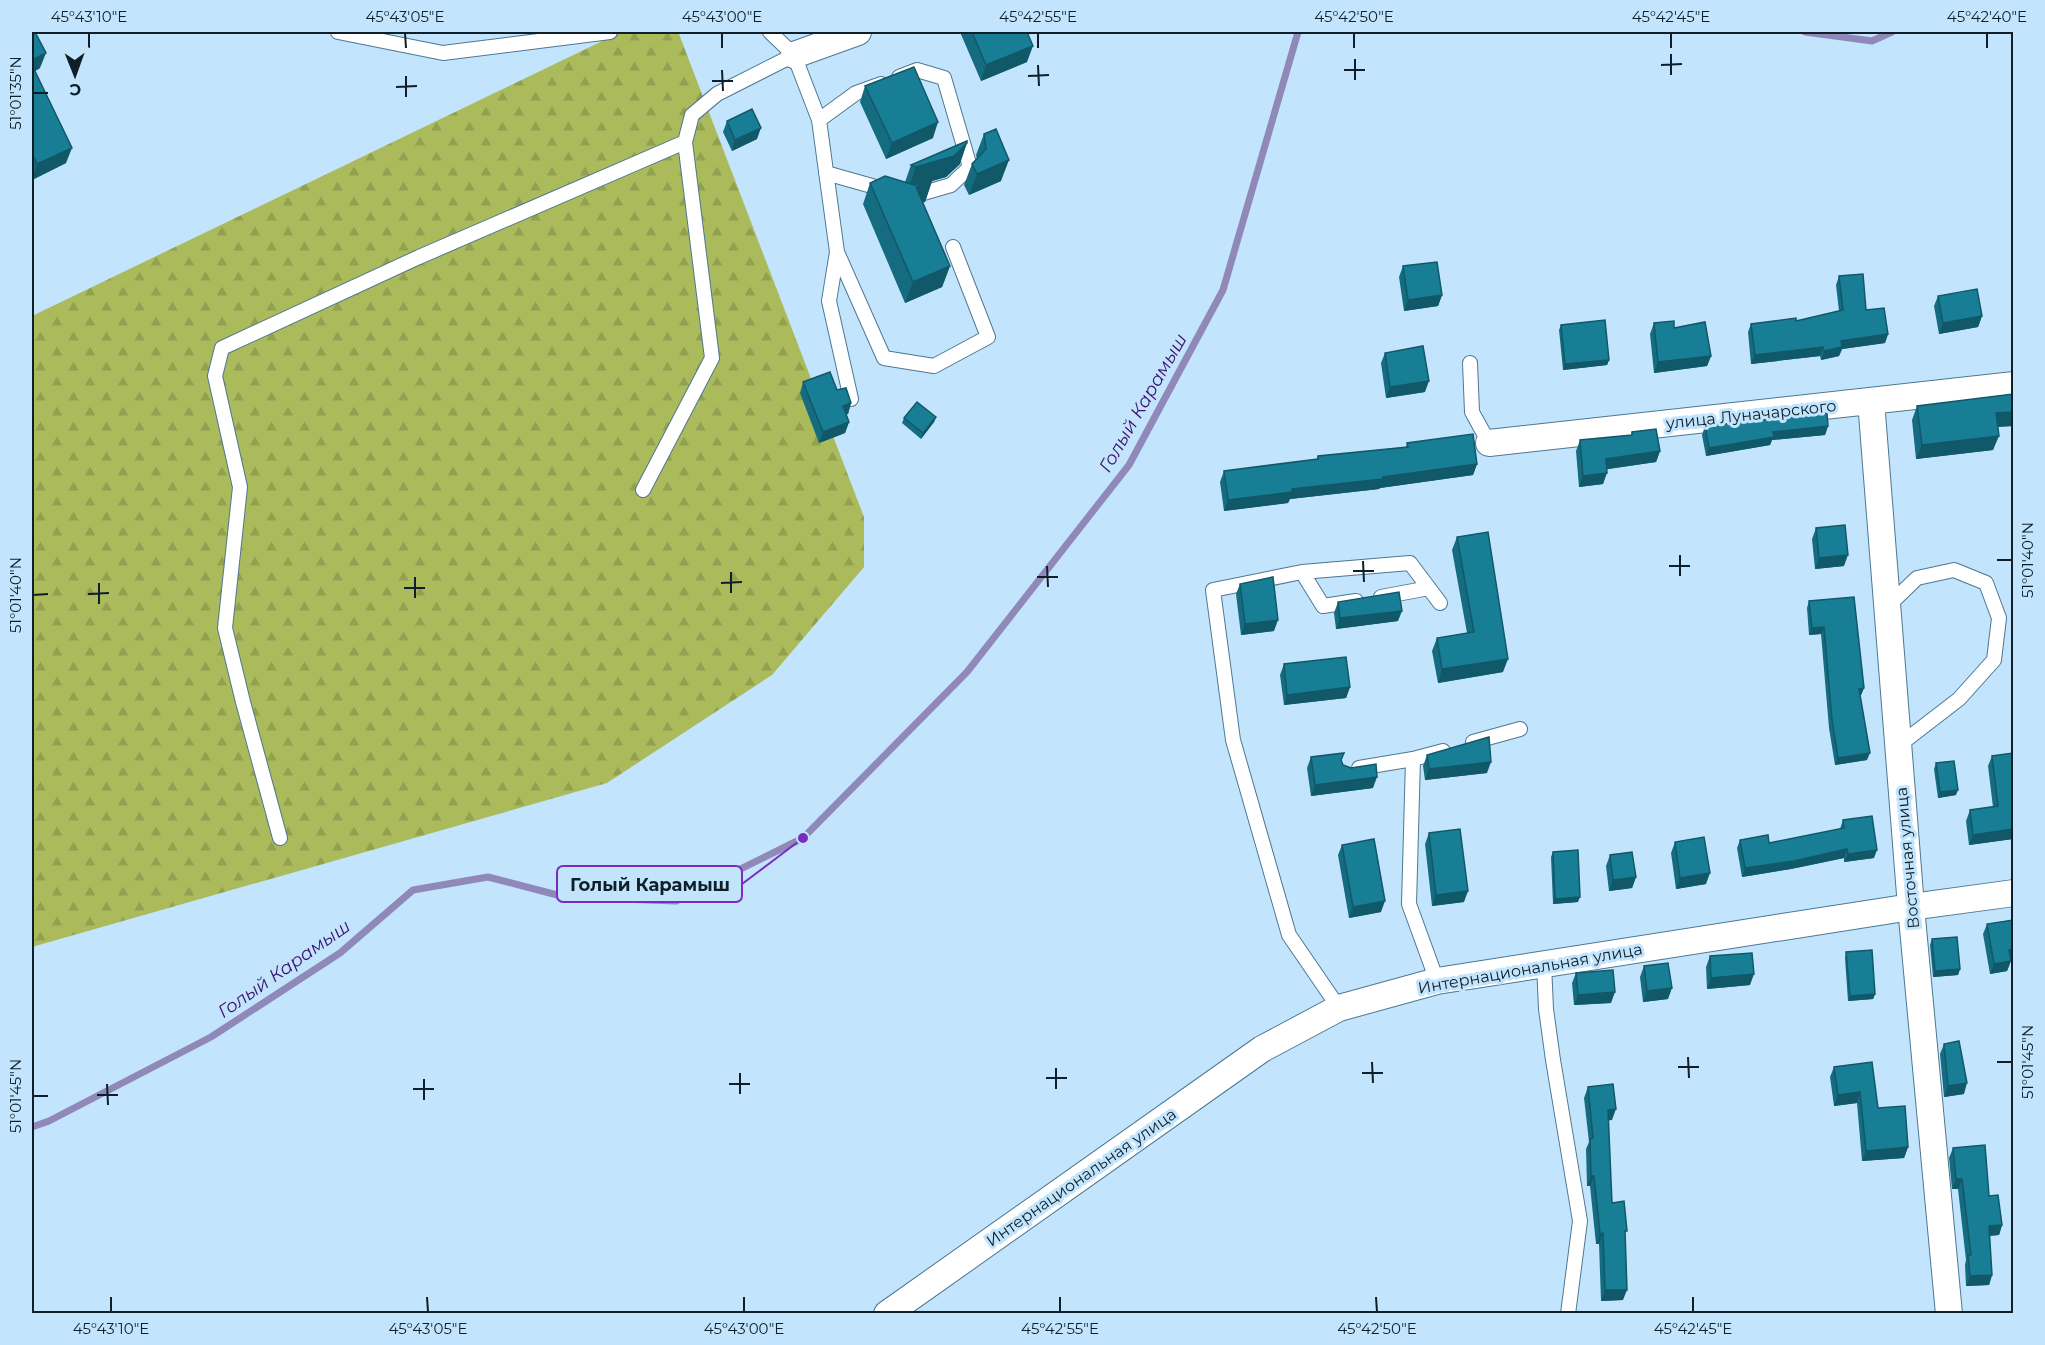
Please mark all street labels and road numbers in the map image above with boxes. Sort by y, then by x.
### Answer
street label: улица Луначарского [1664,396,1837,433]
street label: Восточная улица [1892,786,1923,929]
street label: Интернациональная улица [1416,939,1644,998]
street label: Интернациональная улица [983,1104,1180,1250]

